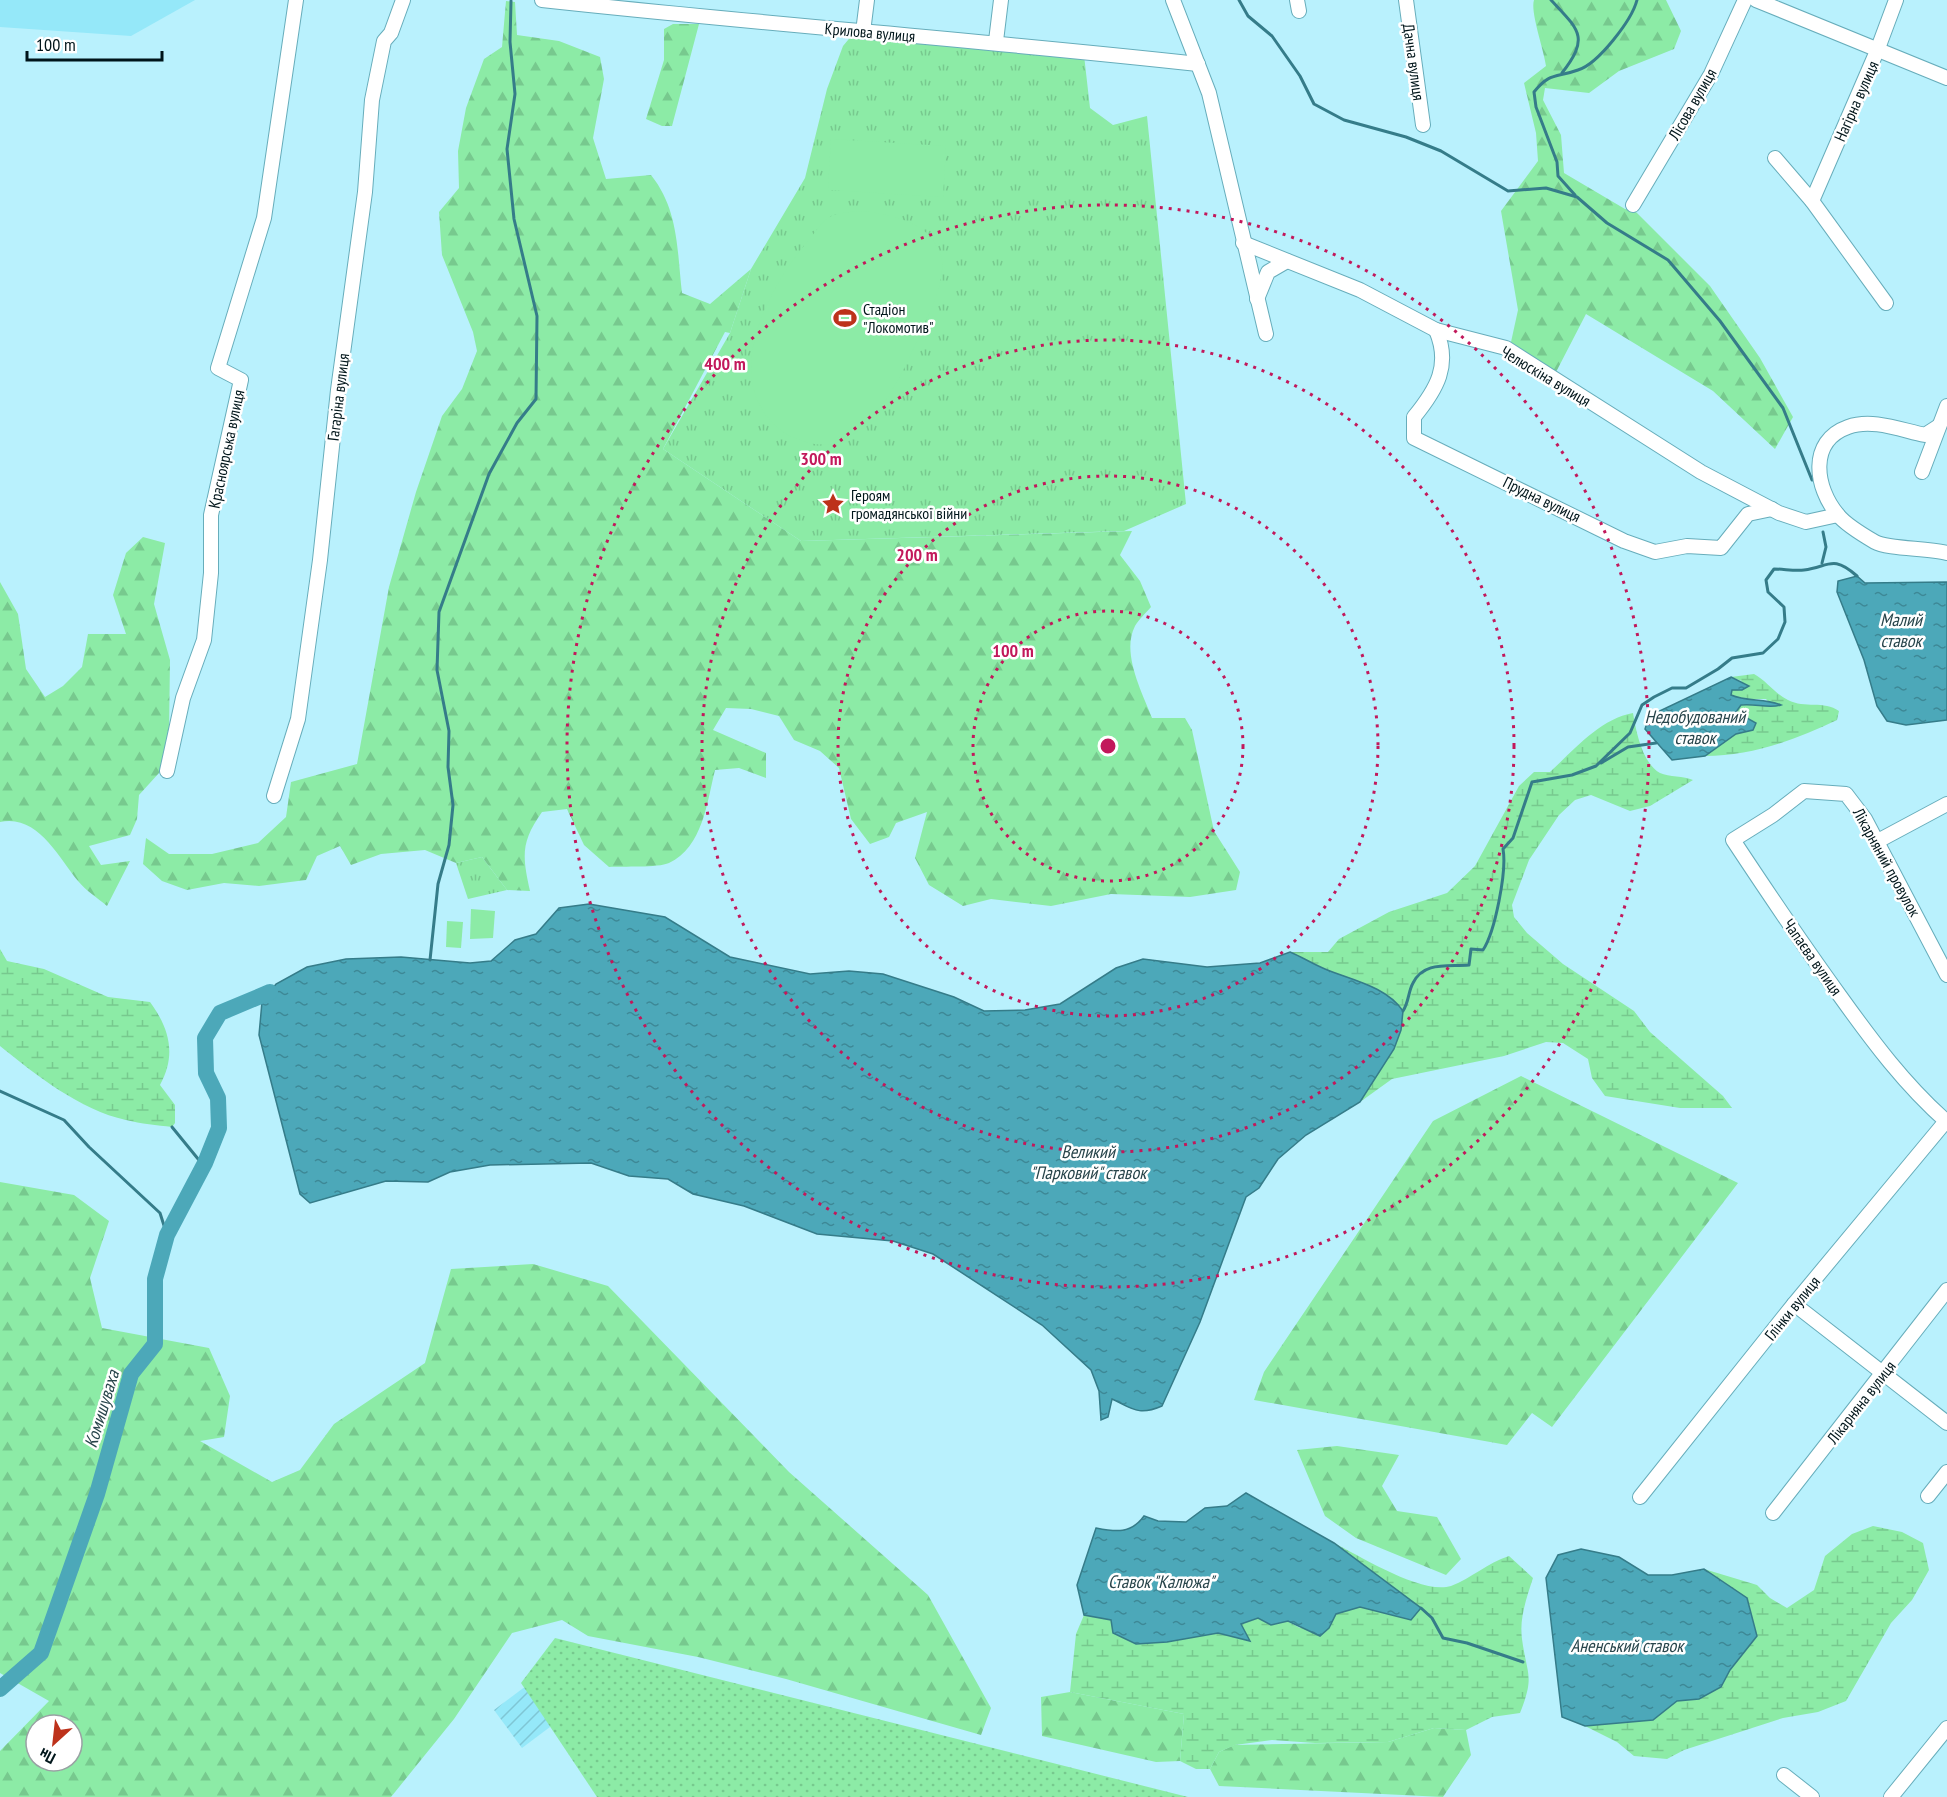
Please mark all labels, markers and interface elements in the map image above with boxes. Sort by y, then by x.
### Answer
street label: Крилова вулиця [824,18,916,46]
street label: Дачна вулиця [1399,22,1429,102]
scale bar [27,24,162,62]
text: 100 m [36,33,76,56]
street label: Нагірна вулиця [1829,58,1883,144]
street label: Лісова вулиця [1663,65,1720,144]
place label: Стадіон "Локомотив" [863,299,934,337]
sports icon: Стадіон "Локомотив" [832,305,858,331]
street label: Челюскіна вулиця [1498,341,1594,411]
street label: Гагаріна вулиця [323,352,353,442]
text: 400 m [704,352,746,375]
street label: Красноярська вулиця [204,388,248,510]
text: 300 m [800,447,842,470]
street label: Прудна вулиця [1500,472,1584,526]
place label: Героям громадянської війни [851,485,967,523]
place icon: Героям громадянської війни [820,491,846,517]
text: 200 m [896,543,938,566]
water label: Малий ставок [1880,608,1924,652]
text: 100 m [992,639,1034,662]
water label: Недобудований ставок [1645,705,1747,749]
centre of rings [1098,736,1118,756]
street label: Лікарняний провулок [1848,803,1926,921]
street label: Чапаєва вулиця [1779,915,1847,999]
water label: Великий "Парковий" ставок [1030,1140,1148,1184]
street label: Глінки вулиця [1760,1272,1824,1344]
street label: Лікарняна вулиця [1822,1356,1900,1448]
water label: Комишуваха [79,1367,124,1450]
water label: Ставок "Калюжа" [1108,1570,1217,1593]
water label: Аненський ставок [1571,1634,1685,1657]
north arrow [24,1713,84,1773]
text: Пн [36,1744,59,1769]

